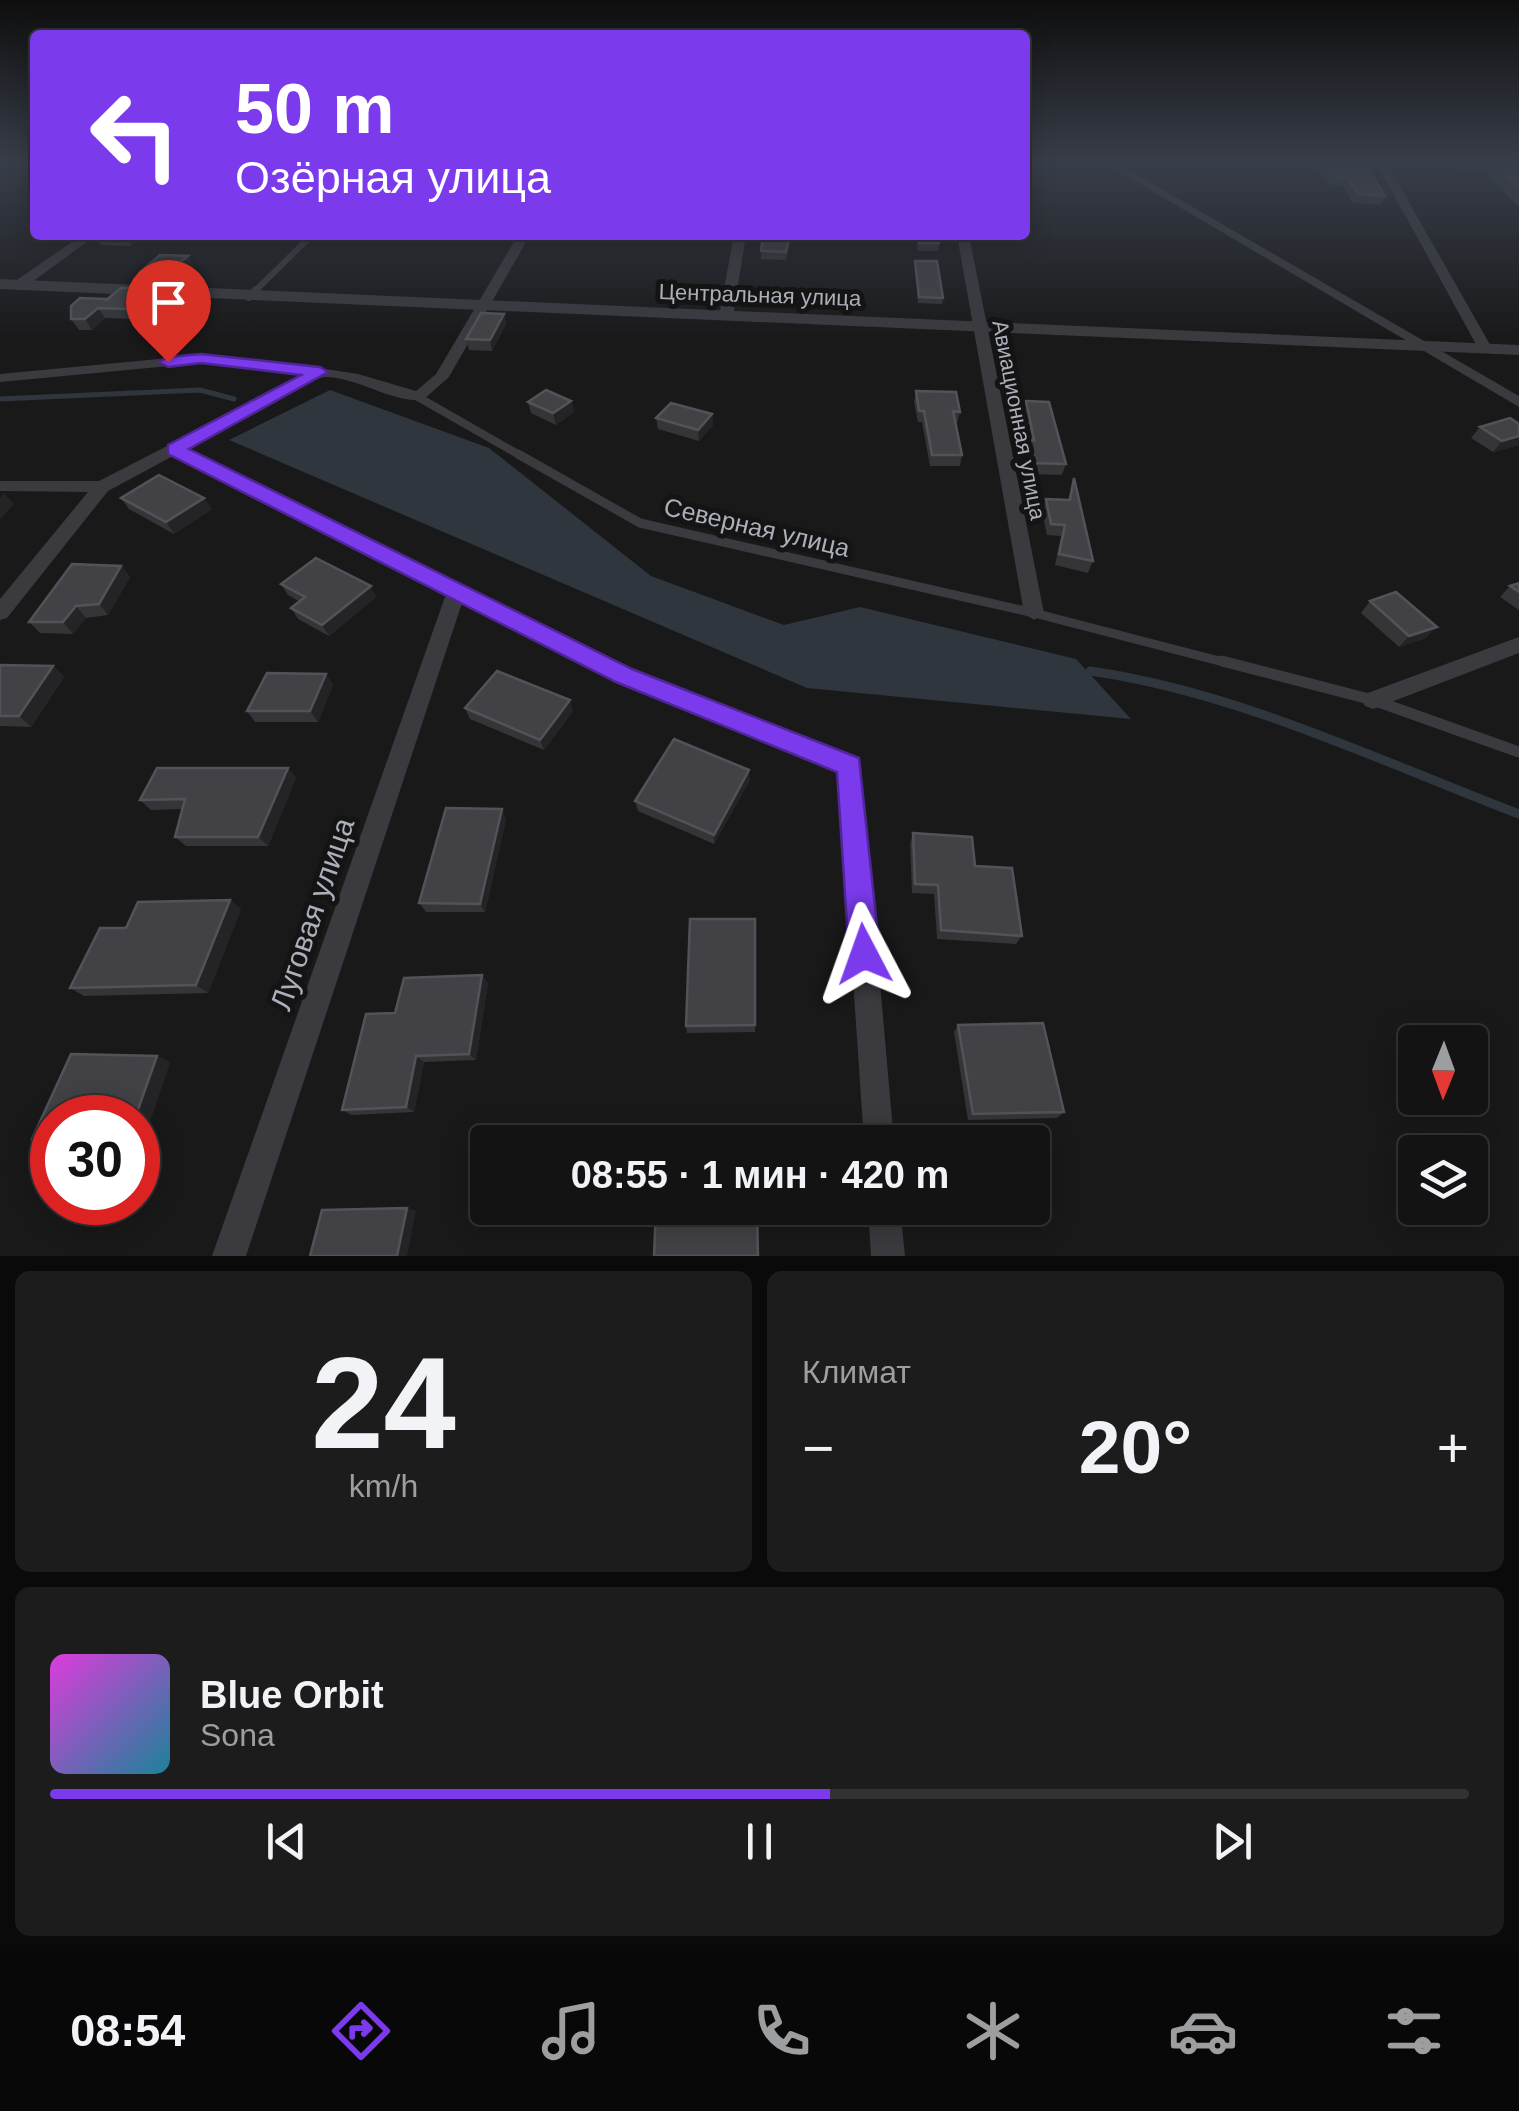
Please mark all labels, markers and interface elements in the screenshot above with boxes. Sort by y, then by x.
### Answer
icon: left [70,70,200,200]
text: 50 m [235,70,395,148]
text: Озёрная улица [235,152,551,203]
pin [126,260,211,363]
icon: arrive [141,275,196,330]
street label: Центральная улица [658,279,862,311]
street label: Авиационная улица [987,318,1051,523]
street label: Северная улица [661,492,853,562]
street label: Луговая улица [264,813,360,1015]
position arrow [812,902,916,1006]
north arrow [1398,1025,1488,1115]
map controls [1398,1025,1488,1225]
speed limit sign: 30 [30,1095,160,1225]
button: layers [1398,1135,1488,1225]
text: 08:55 · 1 мин · 420 m [571,1154,949,1196]
text: 24 [311,1330,456,1476]
text: Климат [802,1354,911,1390]
text: 20° [1079,1405,1192,1489]
text: − [802,1417,834,1479]
text: + [1437,1417,1469,1479]
text: km/h [349,1468,418,1504]
text: Blue Orbit [200,1674,384,1716]
text: Sona [200,1717,275,1753]
icon: previous [259,1814,314,1869]
icon: pause [732,1814,787,1869]
icon: next [1205,1814,1260,1869]
icon: directions [326,1996,396,2066]
icon: music [536,1996,606,2066]
icon: phone [747,1996,817,2066]
icon: climate [958,1996,1028,2066]
icon: car [1168,1996,1238,2066]
icon: filters [1379,1996,1449,2066]
text: 08:54 [70,2005,185,2056]

